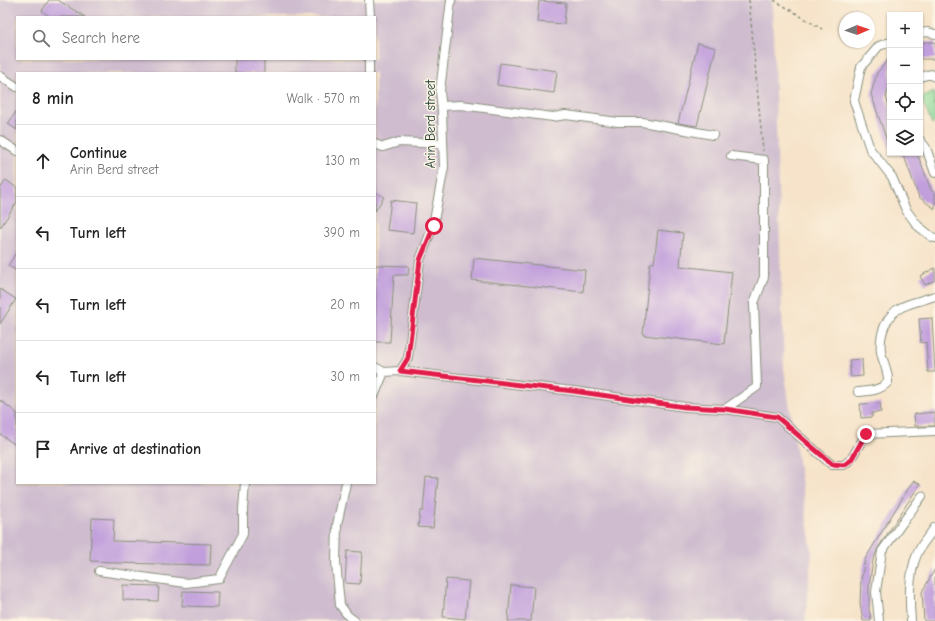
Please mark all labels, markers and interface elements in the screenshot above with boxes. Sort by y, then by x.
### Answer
north arrow [839,12,875,48]
map controls [887,12,923,156]
button: + [887,12,923,48]
search box [16,16,376,60]
icon: search [30,27,52,49]
text: Search here [62,29,140,47]
button: − [887,48,923,84]
street label: Arin Berd street [423,78,438,168]
button: locate [887,84,923,120]
text: 8 min [32,89,74,108]
text: Walk · 570 m [287,91,360,106]
button: layers [887,120,923,156]
text: Continue [70,144,127,162]
icon: ahead [32,150,54,172]
text: 130 m [325,153,360,168]
text: Arin Berd street [70,162,159,177]
route start [425,217,443,235]
icon: left [32,222,54,244]
text: Turn left [70,224,126,242]
text: 390 m [324,225,360,240]
icon: left [32,294,54,316]
text: Turn left [70,296,126,314]
text: 20 m [330,297,360,312]
icon: left [32,366,54,388]
text: Turn left [70,368,126,386]
text: 30 m [330,369,360,384]
route end [857,425,875,443]
icon: arrive [32,438,54,460]
text: Arrive at destination [70,440,201,458]

